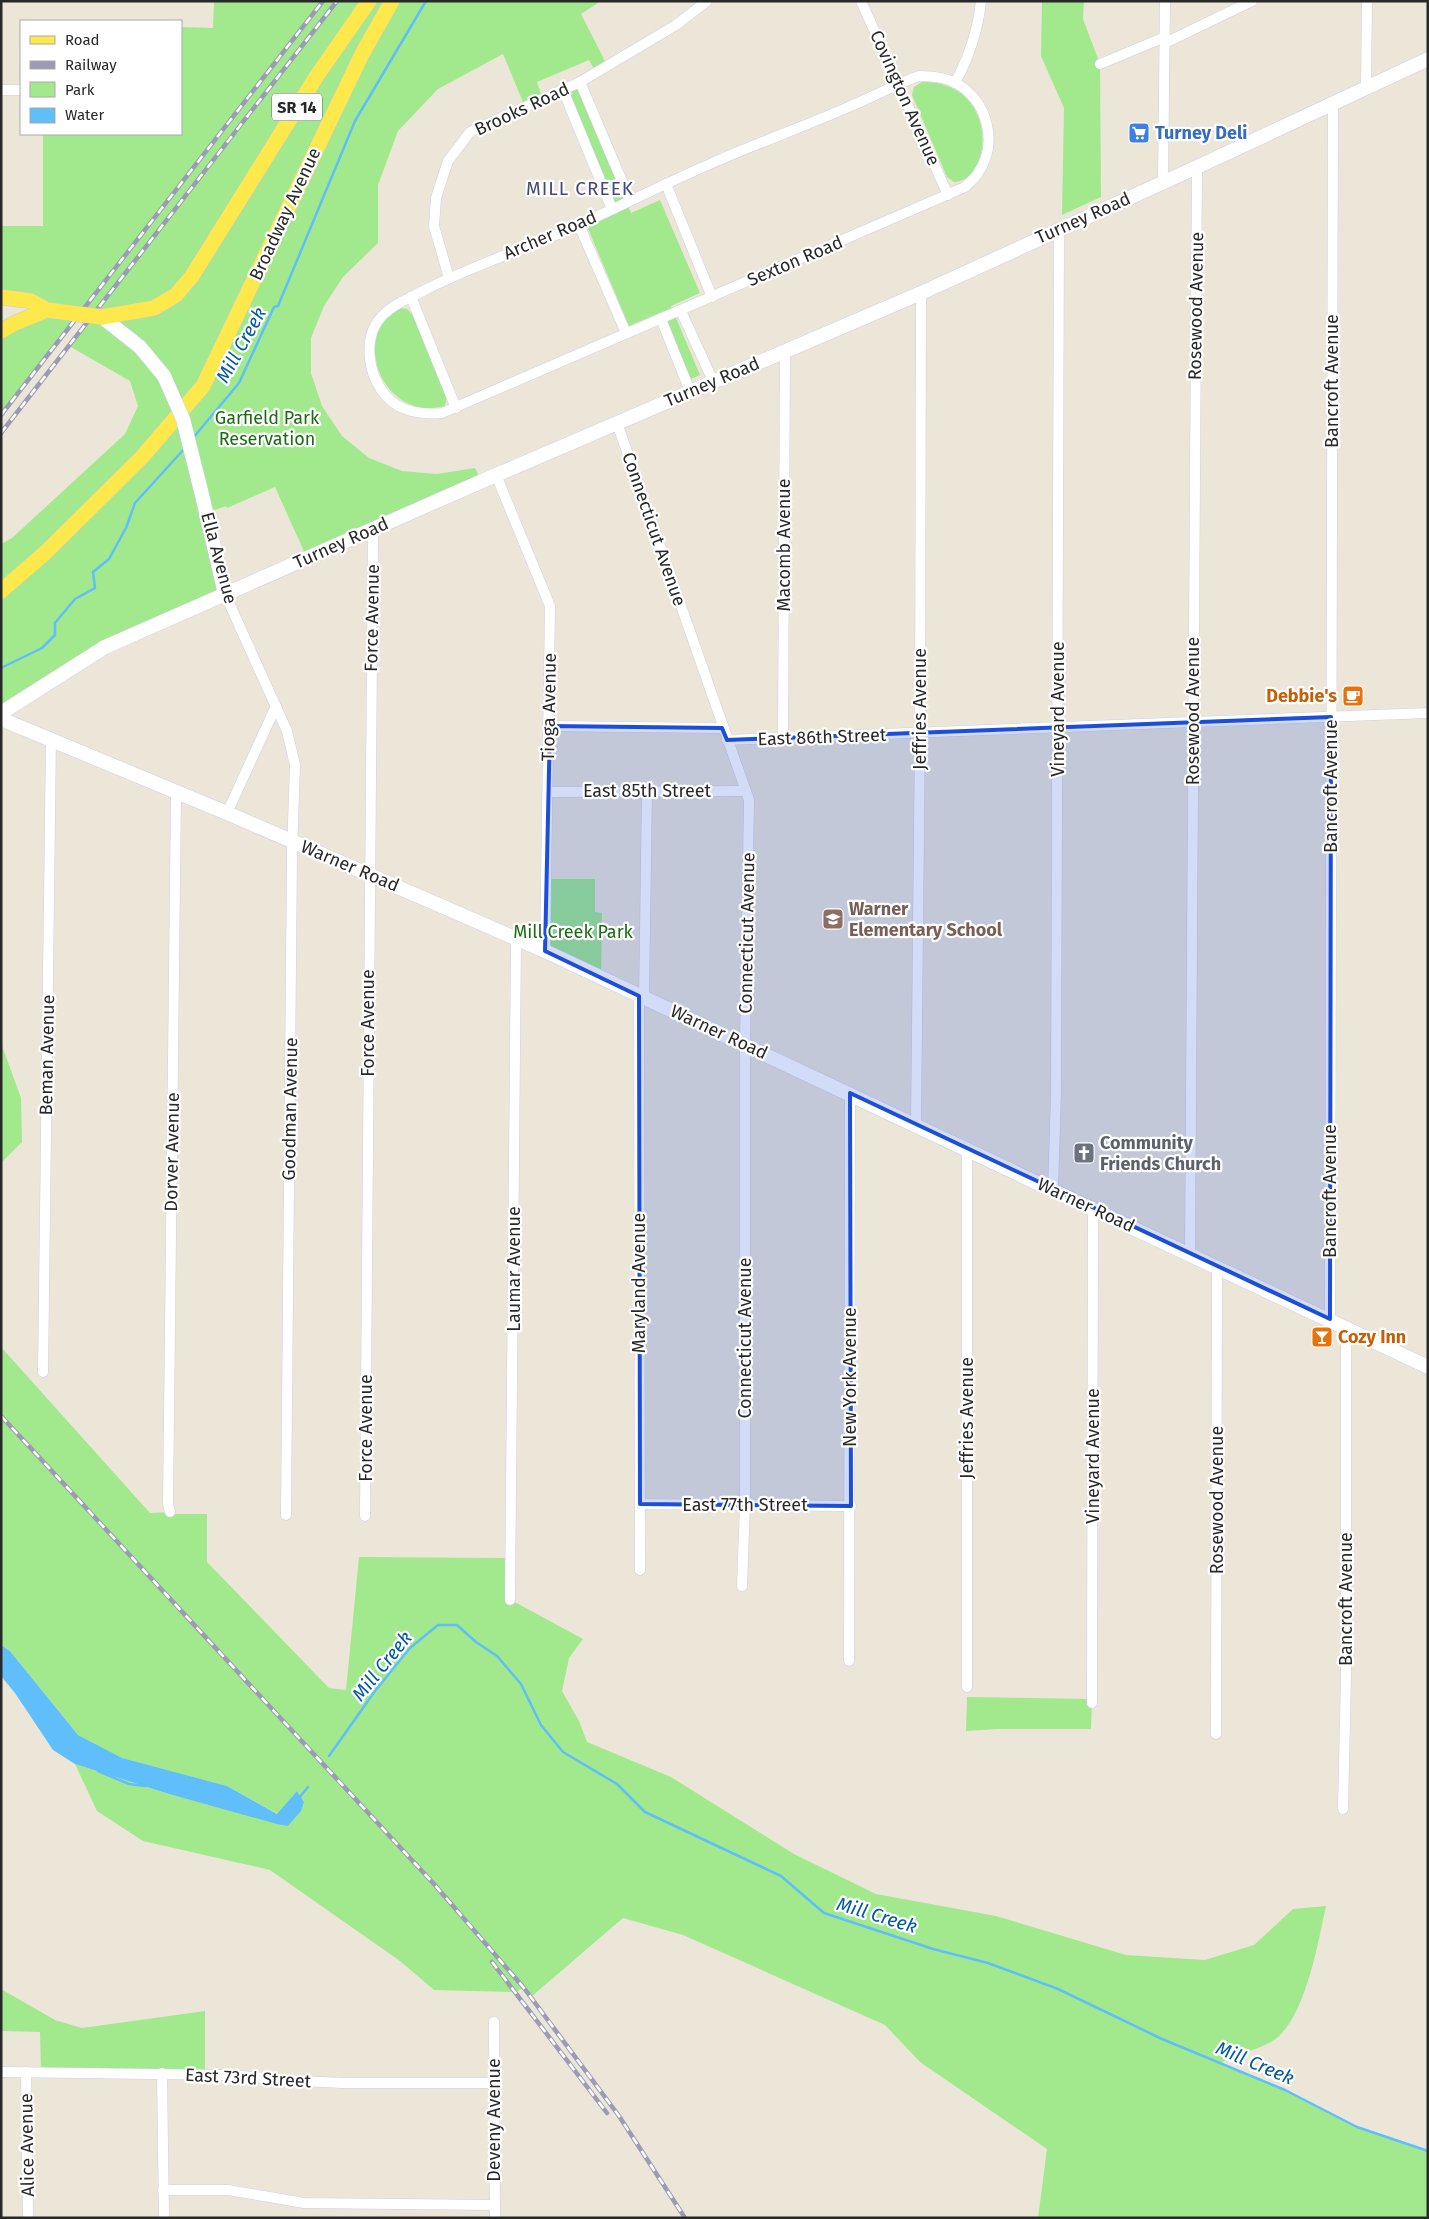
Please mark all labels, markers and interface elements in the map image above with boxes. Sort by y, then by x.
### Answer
legend [20,20,182,135]
street label: Covington Avenue [865,27,945,169]
text: Road [65,31,100,49]
text: Railway [65,56,117,74]
street label: Brooks Road [471,77,573,141]
text: Park [65,81,95,99]
road number: SR 14 [272,94,322,120]
text: Water [65,106,104,124]
supermarket icon: Turney Deli [1127,121,1151,145]
place label: Turney Deli [1155,122,1247,144]
street label: Broadway Avenue [245,144,325,284]
district label: MILL CREEK [526,177,634,200]
street label: Turney Road [1032,187,1134,249]
street label: Archer Road [500,206,600,264]
street label: Sexton Road [744,231,846,291]
street label: Rosewood Avenue [1184,232,1208,380]
water label: Mill Creek [211,303,271,387]
street label: Bancroft Avenue [1321,314,1343,448]
street label: Turney Road [661,352,763,412]
park label: Garfield Park Reservation [215,407,320,450]
street label: Connecticut Avenue [617,449,691,609]
street label: Macomb Avenue [773,478,795,612]
street label: Ella Avenue [196,510,242,606]
street label: Turney Road [290,512,392,574]
street label: Force Avenue [360,564,384,672]
street label: Rosewood Avenue [1182,637,1204,785]
street label: Vineyard Avenue [1047,641,1069,777]
street label: Jeffries Avenue [909,648,931,770]
street label: Tioga Avenue [537,653,561,761]
cafe icon: Debbie's [1341,684,1365,708]
place label: Debbie's [1266,685,1337,707]
street label: Bancroft Avenue [1320,719,1342,853]
street label: East 86th Street [757,724,887,750]
street label: East 85th Street [583,780,712,802]
street label: Warner Road [298,835,402,897]
street label: Connecticut Avenue [735,852,759,1014]
place label: Warner Elementary School [849,898,1003,941]
school or university icon: Warner Elementary School [821,907,845,931]
park label: Mill Creek Park [513,921,634,943]
street label: Force Avenue [357,969,379,1077]
street label: Beman Avenue [35,994,59,1116]
street label: Warner Road [667,1000,771,1064]
street label: Goodman Avenue [278,1037,302,1181]
street label: Dorver Avenue [160,1092,184,1212]
street label: Bancroft Avenue [1319,1124,1341,1258]
place label: Community Friends Church [1100,1132,1221,1175]
church icon: Community Friends Church [1072,1141,1096,1165]
street label: Warner Road [1034,1173,1138,1237]
street label: Laumar Avenue [503,1206,525,1332]
street label: Maryland Avenue [628,1213,650,1353]
street label: Connecticut Avenue [734,1257,756,1419]
street label: New York Avenue [839,1307,861,1447]
bar icon: Cozy Inn [1310,1325,1334,1349]
place label: Cozy Inn [1338,1326,1406,1348]
street label: Jeffries Avenue [956,1357,978,1479]
street label: Force Avenue [355,1374,377,1482]
street label: Vineyard Avenue [1082,1388,1104,1524]
street label: Rosewood Avenue [1206,1426,1228,1574]
street label: East 77th Street [682,1494,808,1516]
street label: Bancroft Avenue [1335,1532,1357,1666]
water label: Mill Creek [347,1627,417,1705]
water label: Mill Creek [834,1892,920,1938]
water label: Mill Creek [1212,2036,1298,2090]
street label: Deveny Avenue [483,2058,505,2182]
street label: East 73rd Street [184,2064,312,2092]
street label: Alice Avenue [15,2093,39,2197]

